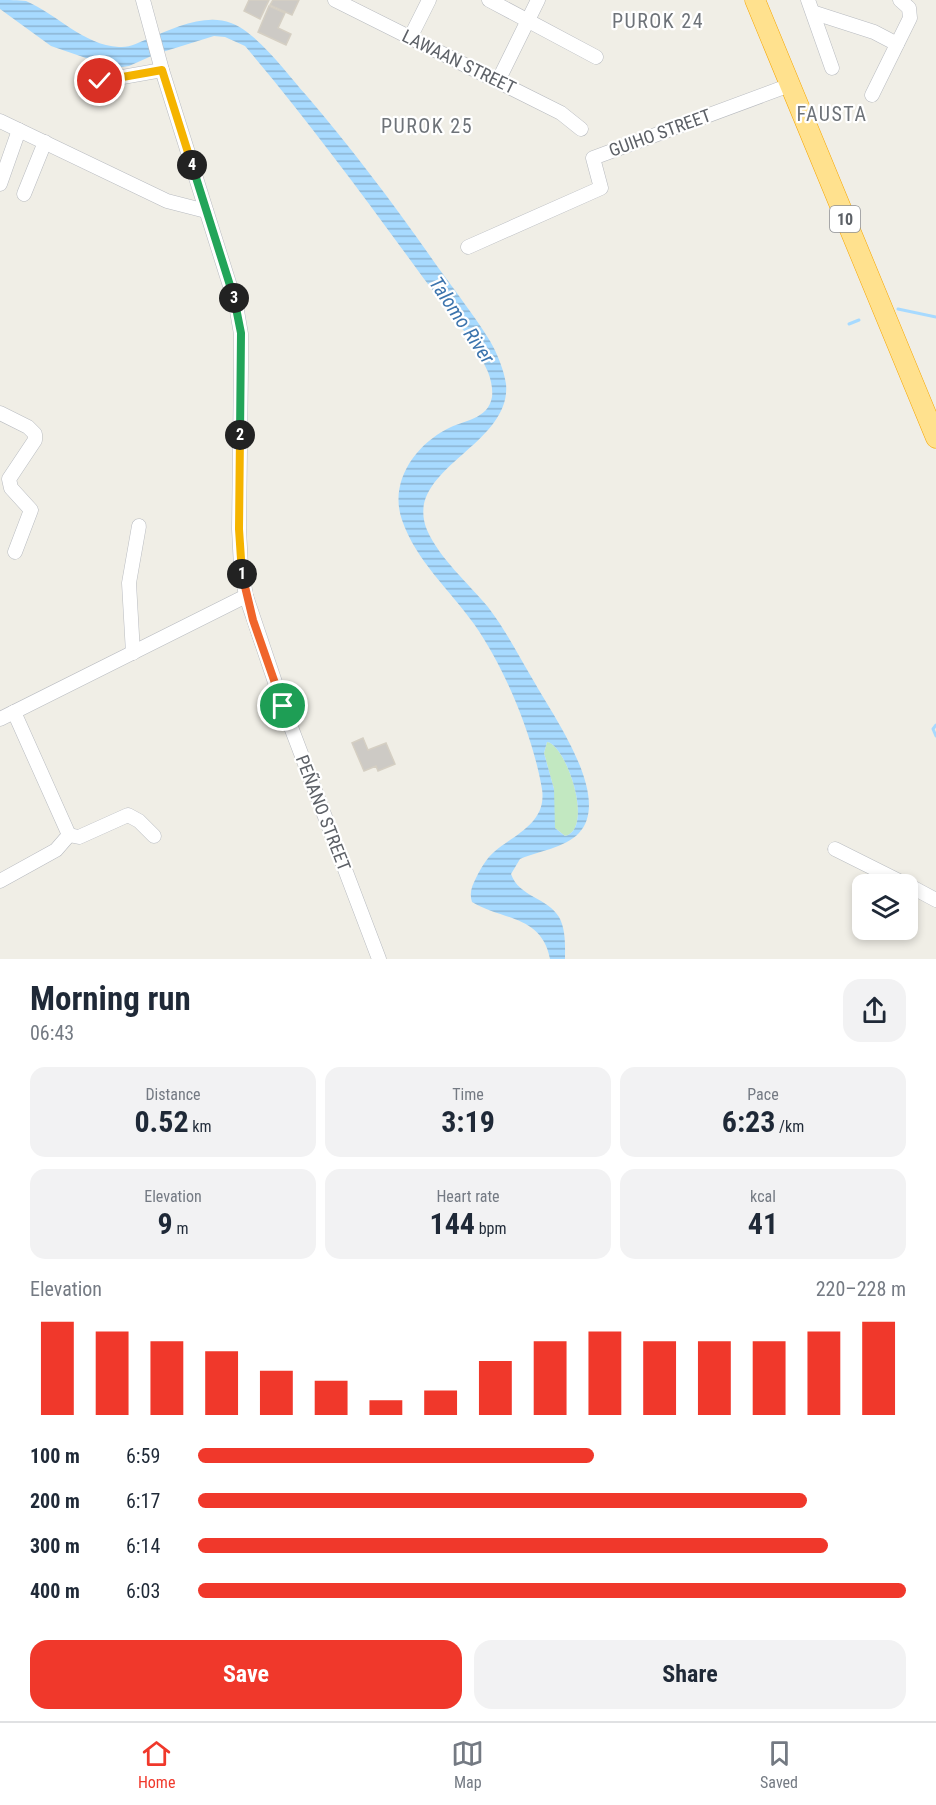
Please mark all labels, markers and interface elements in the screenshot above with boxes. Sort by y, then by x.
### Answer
district label: PUROK 24 [612,9,704,33]
street label: LAWAAN STREET [399,25,519,98]
pin [74,55,125,106]
icon: check [83,64,116,97]
district label: FAUSTA [796,102,868,126]
street label: GUIHO STREET [606,104,714,161]
district label: PUROK 25 [381,114,473,138]
pin: 4 [177,150,207,180]
text: 4 [188,155,196,174]
road number: 10 [830,206,860,232]
water label: Talomo River [424,272,500,369]
pin: 3 [219,283,249,313]
text: 3 [230,288,238,307]
pin: 2 [225,420,255,450]
text: 2 [236,425,244,444]
pin: 1 [227,559,257,589]
text: 1 [238,564,246,583]
pin [257,680,308,731]
icon: arrive [266,689,299,722]
street label: PEÑANO STREET [292,752,355,874]
map controls [852,874,918,940]
button: layers [852,874,918,940]
text: Morning run [30,979,191,1018]
button: share [843,979,906,1042]
text: 06:43 [30,1021,74,1045]
text: Distance [145,1085,201,1104]
text: Time [452,1085,484,1104]
text: Pace [747,1085,779,1104]
text: 0.52 [134,1104,189,1139]
text: 3:19 [441,1104,495,1139]
text: 6:23 [722,1104,775,1139]
text: km [189,1117,212,1136]
text: /km [775,1117,804,1136]
text: Elevation [144,1187,202,1206]
text: Heart rate [436,1187,500,1206]
text: kcal [750,1187,776,1206]
text: 9 [158,1206,173,1241]
text: 144 [430,1206,475,1241]
text: 41 [748,1206,778,1241]
text: m [173,1219,188,1238]
text: bpm [475,1219,506,1238]
text: Elevation [30,1277,102,1301]
text: 220–228 m [816,1277,906,1301]
text: 100 m [30,1444,80,1468]
text: 6:59 [126,1444,160,1468]
text: 200 m [30,1489,80,1513]
text: 6:17 [126,1489,160,1513]
text: 300 m [30,1534,80,1558]
text: 6:14 [126,1534,160,1558]
text: 400 m [30,1579,80,1603]
text: 6:03 [126,1579,160,1603]
button: Save [30,1640,462,1709]
button: Share [474,1640,906,1709]
tab: Home [138,1737,175,1792]
tab: Map [451,1737,484,1792]
tab: Saved [760,1737,798,1792]

